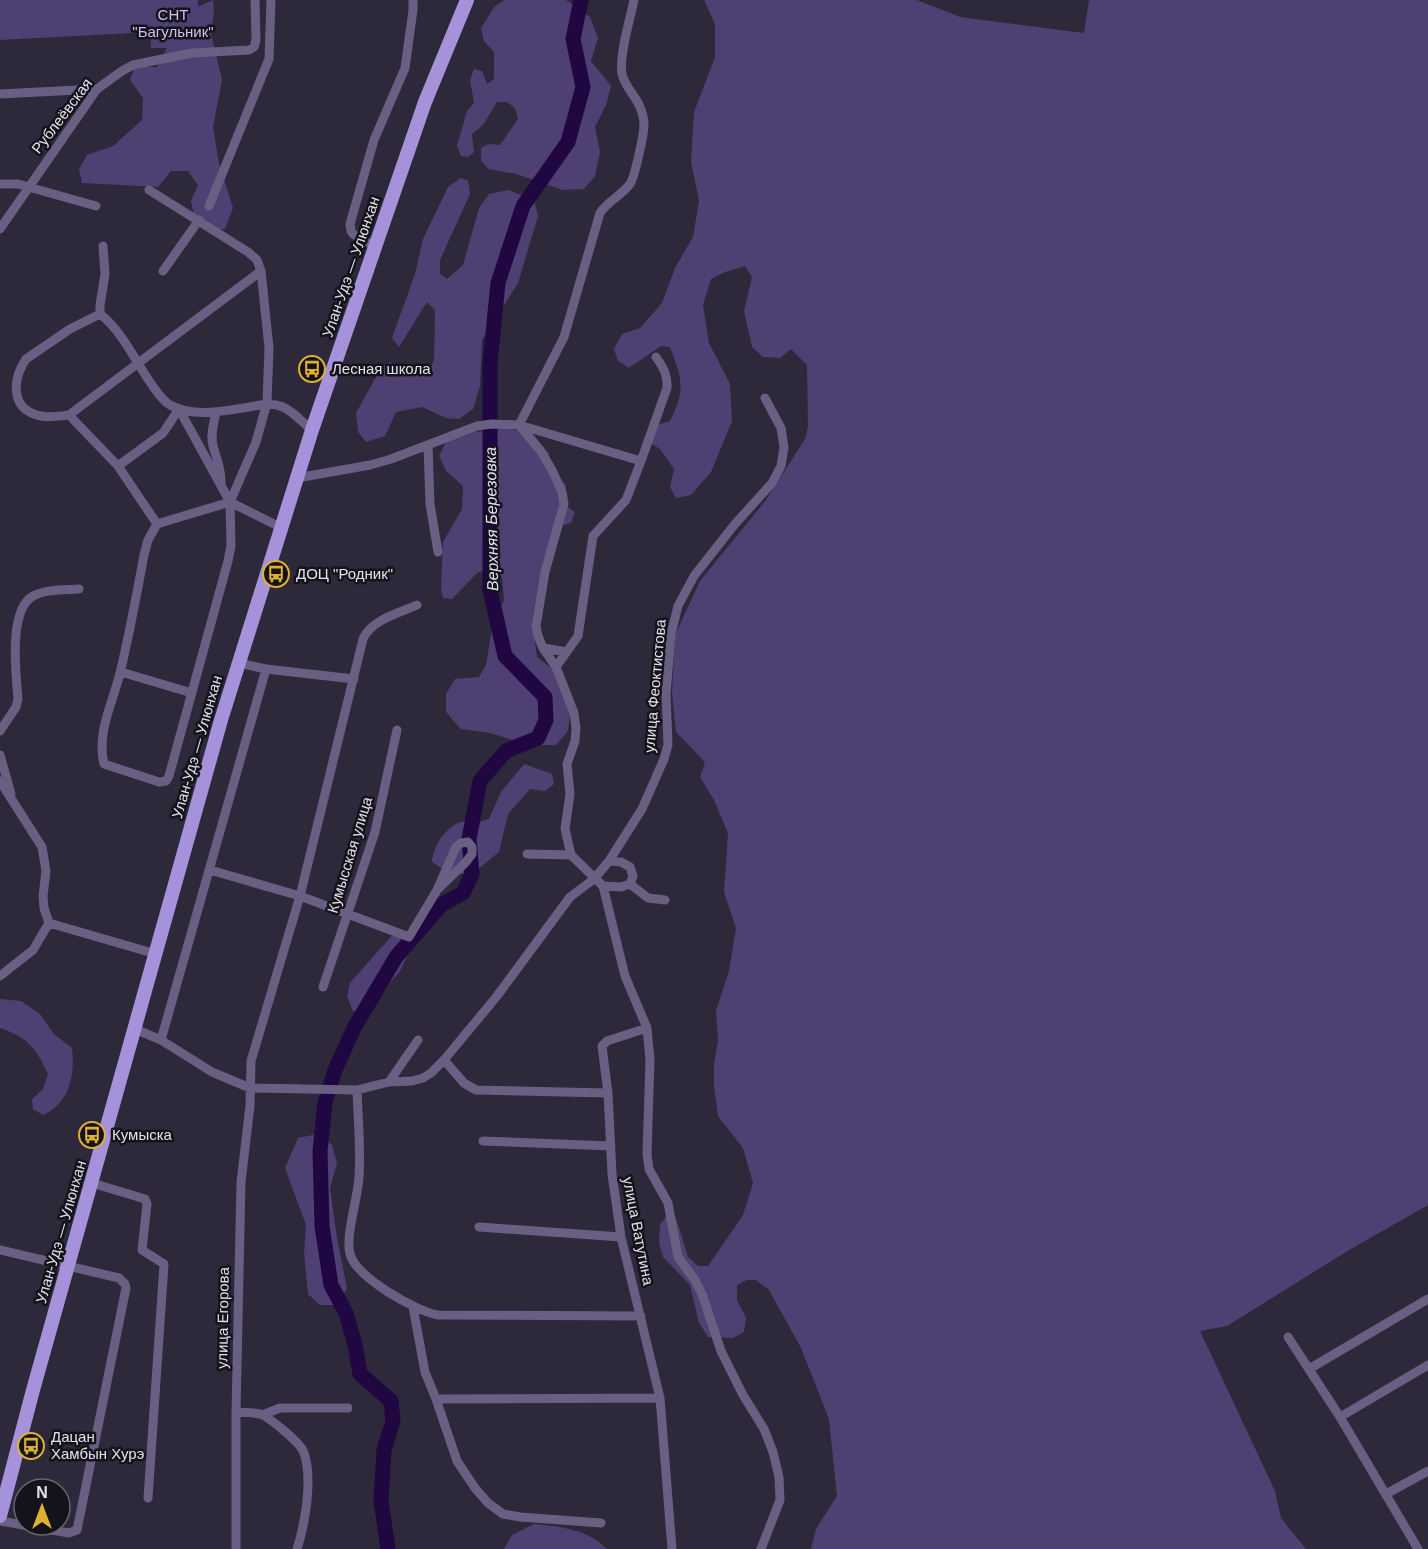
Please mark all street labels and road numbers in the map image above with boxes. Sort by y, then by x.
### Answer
street label: Рублеёвская [28,75,95,157]
street label: Улан-Удэ — Улюнхан [318,194,383,340]
street label: улица Феоктистова [640,618,669,754]
street label: Улан-Удэ — Улюнхан [168,673,225,820]
street label: Кумысская улица [324,794,376,915]
street label: Улан-Удэ — Улюнхан [32,1158,89,1305]
street label: улица Ватутина [620,1175,657,1287]
street label: улица Егорова [213,1266,232,1369]

